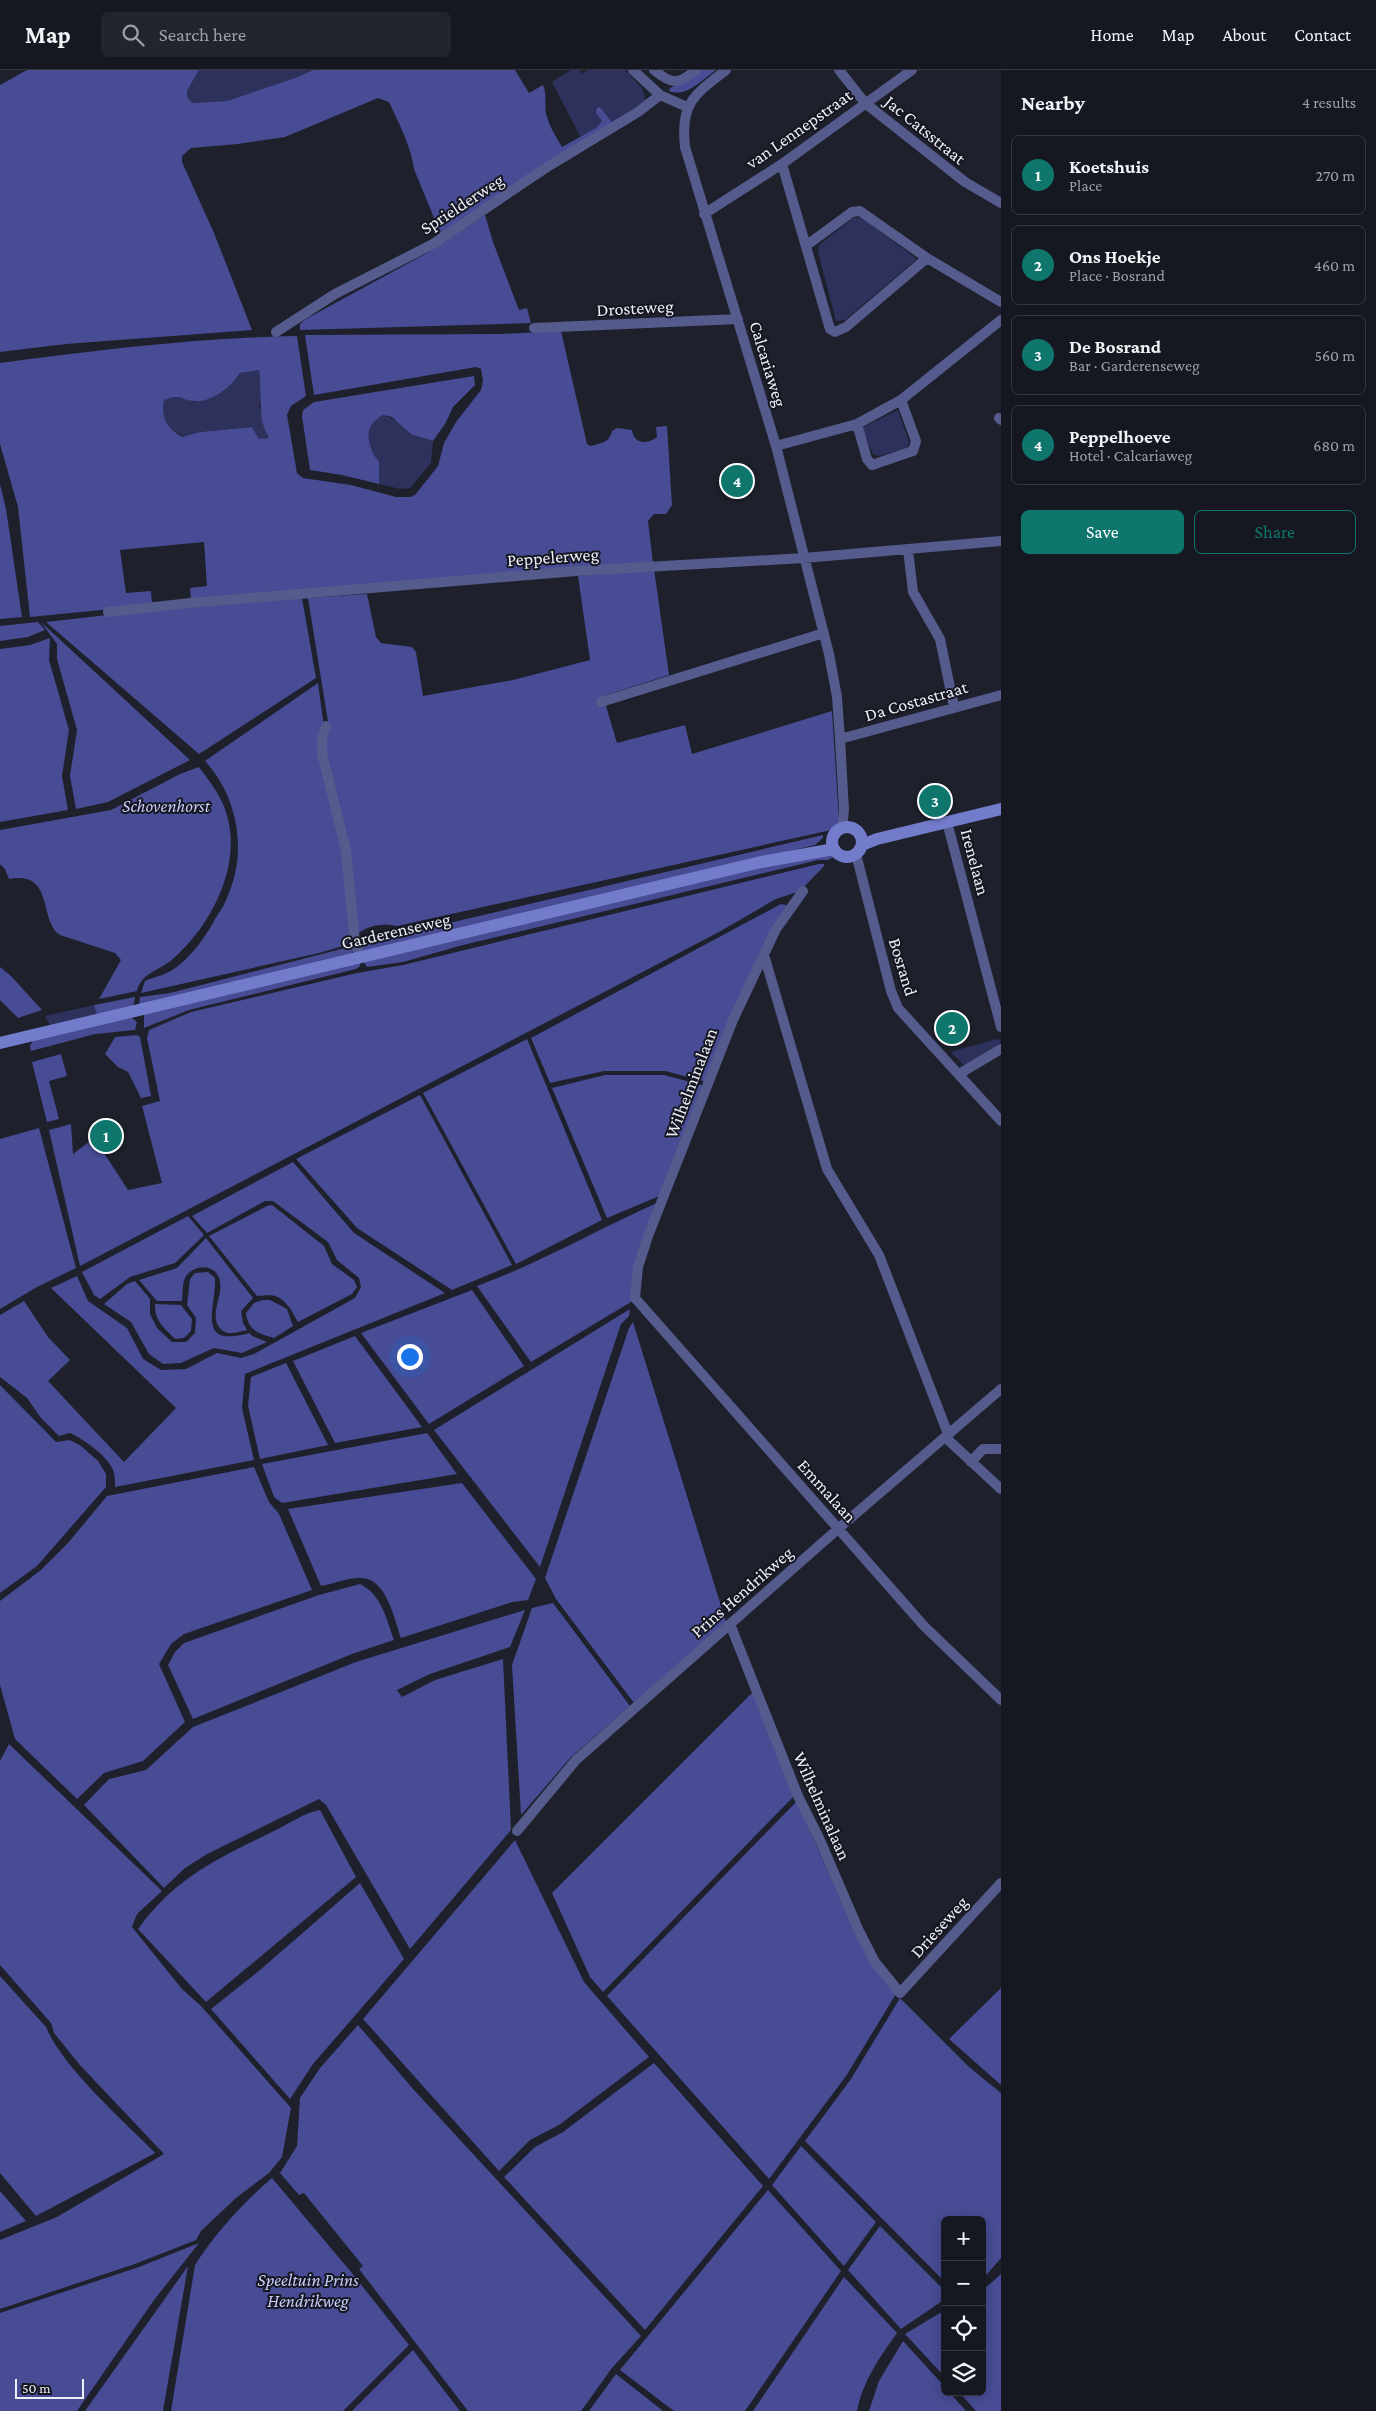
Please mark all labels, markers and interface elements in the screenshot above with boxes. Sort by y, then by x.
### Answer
search box [101,12,451,57]
text: Map [25,21,71,48]
icon: search [119,21,147,49]
text: Search here [159,24,246,45]
text: Home [1091,25,1134,45]
text: Map [1162,25,1194,45]
text: About [1222,25,1266,45]
text: Contact [1294,25,1351,45]
street label: van Lennepstraat [741,84,857,174]
street label: Jac Catsstraat [879,90,970,169]
text: Nearby [1021,91,1085,115]
text: 4 results [1302,94,1356,111]
text: Koetshuis [1069,156,1149,177]
text: 1 [1035,167,1041,184]
text: 270 m [1316,167,1355,184]
street label: Sprielderweg [417,170,508,238]
text: Place [1069,177,1102,194]
text: Ons Hoekje [1069,246,1161,267]
text: 2 [1034,257,1042,274]
text: 460 m [1314,257,1355,274]
text: Place · Bosrand [1069,267,1165,284]
street label: Drosteweg [596,296,674,320]
street label: Calcariaweg [746,319,791,409]
text: De Bosrand [1069,336,1161,357]
text: 3 [1034,347,1042,364]
text: 560 m [1314,347,1355,364]
text: Bar · Garderenseweg [1069,357,1200,374]
text: Peppelhoeve [1069,426,1171,447]
text: 4 [1034,437,1042,454]
text: 680 m [1313,437,1355,454]
text: Hotel · Calcariaweg [1069,447,1192,464]
pin: 4 [721,462,753,500]
button: Save [1021,510,1184,554]
button: Share [1194,510,1356,554]
street label: Peppelerweg [506,544,600,570]
street label: Da Costastraat [862,676,971,725]
pin: 3 [919,782,951,820]
park label: Schovenhorst [122,796,211,816]
street label: Irenelaan [957,827,994,898]
street label: Garderenseweg [340,909,453,953]
street label: Bosrand [885,936,921,999]
pin: 2 [936,1009,968,1047]
street label: Wilhelminalaan [661,1025,721,1141]
pin: 1 [90,1117,122,1155]
your location [397,1344,423,1370]
street label: Emmalaan [793,1455,861,1527]
street label: Prins Hendrikweg [687,1542,797,1642]
street label: Wilhelminalaan [789,1749,855,1863]
street label: Drieseweg [906,1892,972,1962]
map controls [941,2216,986,2396]
button: + [941,2216,986,2261]
button: − [941,2261,986,2306]
park label: Speeltuin Prins Hendrikweg [257,2270,359,2311]
button: locate [941,2306,986,2351]
button: layers [941,2351,986,2396]
scale bar [15,2376,84,2399]
text: 50 m [22,2380,50,2396]

